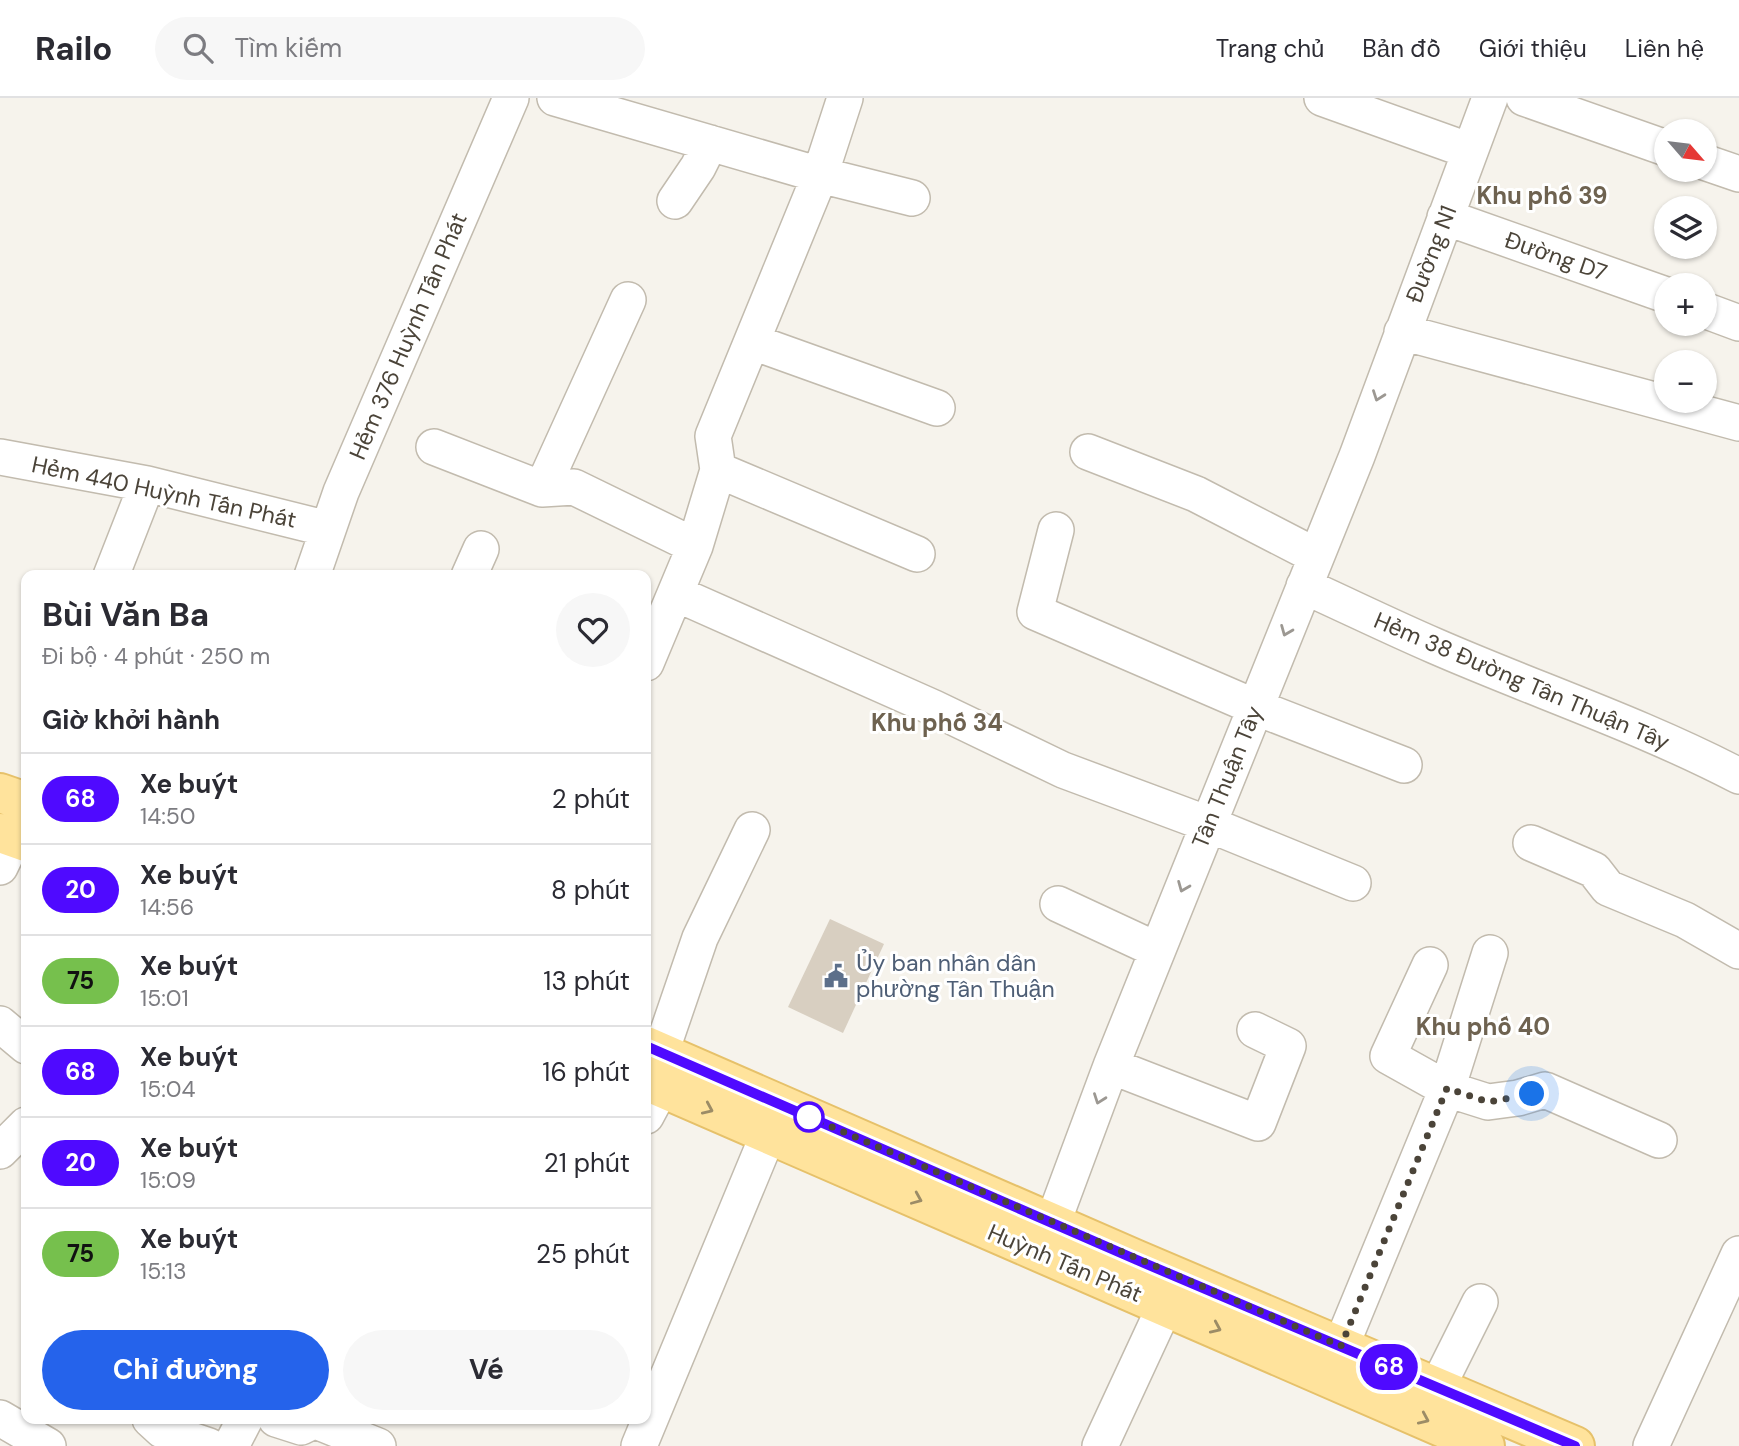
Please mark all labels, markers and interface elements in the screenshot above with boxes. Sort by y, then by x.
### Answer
search box [155,17,645,80]
text: Railo [35,27,113,70]
icon: search [179,29,217,67]
text: Tìm kiếm [235,31,342,65]
text: Trang chủ [1216,33,1324,64]
text: Bản đồ [1362,33,1441,64]
text: Giới thiệu [1479,33,1587,64]
text: Liên hệ [1625,33,1704,64]
north arrow [1654,119,1717,182]
map controls [1654,119,1717,413]
district label: Khu phố 39 [1477,180,1607,211]
button: layers [1654,196,1717,259]
street label: Đường N1 [1399,201,1463,307]
street label: Hẻm 376 Huỳnh Tấn Phát [342,208,474,464]
street label: Đường D7 [1501,225,1611,287]
button: + [1654,273,1717,336]
button: − [1654,350,1717,413]
one-way arrow [1373,390,1387,402]
street label: Hẻm 440 Huỳnh Tấn Phát [29,449,299,535]
text: Bùi Văn Ba [42,593,209,636]
button: heart [556,593,630,667]
street label: Hẻm 38 Đường Tân Thuận Tây [1370,605,1675,757]
one-way arrow [1280,624,1294,636]
text: Đi bộ · 4 phút · 250 m [42,641,270,671]
street label: Tân Thuận Tây [1185,701,1269,852]
text: Giờ khởi hành [42,703,220,737]
district label: Khu phố 34 [871,707,1003,738]
text: Xe buýt [140,767,238,801]
text: 2 phút [552,782,630,816]
text: 68 [65,783,96,814]
text: 14:50 [140,801,196,831]
text: Xe buýt [140,858,238,892]
text: 8 phút [551,873,630,907]
text: 20 [65,874,96,905]
one-way arrow [1177,881,1191,893]
text: 14:56 [140,892,194,922]
place label: Ủy ban nhân dân phường Tân Thuận [856,948,1055,1004]
text: Xe buýt [140,949,238,983]
public building icon: Ủy ban nhân dân phường Tân Thuận [822,962,850,990]
text: 13 phút [543,964,630,998]
text: 75 [67,965,94,996]
text: 15:01 [140,983,189,1013]
district label: Khu phố 40 [1416,1011,1550,1042]
text: Xe buýt [140,1040,238,1074]
text: 16 phút [542,1055,630,1089]
text: 68 [65,1056,96,1087]
text: 15:04 [140,1074,196,1104]
your location [1514,1076,1549,1111]
one-way arrow [1093,1092,1107,1104]
one-way arrow [701,1101,713,1115]
unlabelled marker [794,1102,824,1132]
text: Xe buýt [140,1131,238,1165]
text: 21 phút [544,1146,630,1180]
text: 20 [65,1147,96,1178]
text: 15:09 [140,1165,196,1195]
one-way arrow [910,1191,922,1205]
street label: Huỳnh Tấn Phát [983,1217,1147,1309]
text: Xe buýt [140,1222,238,1256]
text: 25 phút [536,1237,630,1271]
text: 75 [67,1238,94,1269]
text: 15:13 [140,1256,187,1286]
one-way arrow [1209,1320,1221,1334]
button: Chỉ đường [42,1330,329,1410]
button: Vé [343,1330,630,1410]
line badge: 68 [1358,1344,1420,1390]
text: 68 [1374,1351,1404,1382]
one-way arrow [1417,1411,1429,1425]

